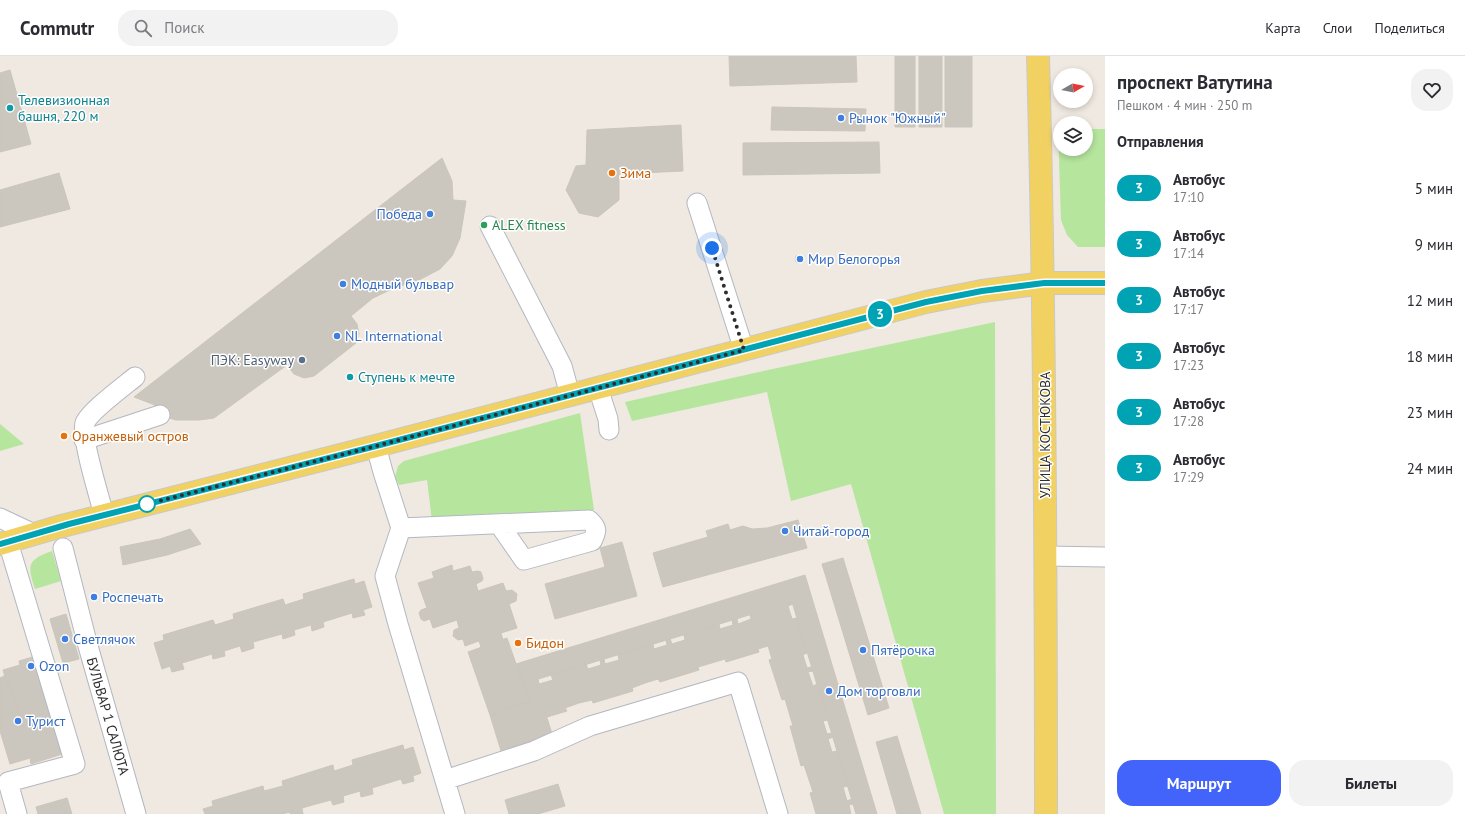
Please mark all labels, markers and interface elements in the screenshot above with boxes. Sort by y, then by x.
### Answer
search box [118,10,398,46]
text: Commutr [20,16,94,40]
icon: search [132,17,154,39]
text: Поиск [164,18,204,37]
text: Карта [1265,19,1301,37]
text: Слои [1323,19,1352,37]
text: Поделиться [1374,19,1445,37]
north arrow [1053,68,1093,108]
map controls [1053,68,1093,156]
button: heart [1411,69,1453,111]
text: проспект Ватутина [1117,70,1273,94]
place label: Телевизионная башня, 220 м [18,91,110,125]
text: Пешком · 4 мин · 250 m [1117,97,1252,114]
marker: Телевизионная башня, 220 м [5,103,15,113]
place label: Рынок "Южный" [849,109,946,127]
marker: Рынок "Южный" [836,113,846,123]
button: layers [1053,116,1093,156]
text: Отправления [1117,132,1204,151]
place label: Зима [620,164,651,182]
marker: Зима [607,168,617,178]
text: Автобус [1173,170,1225,189]
text: 3 [1135,179,1143,197]
text: 5 мин [1415,179,1453,198]
text: 17:10 [1173,189,1204,206]
place label: Победа [376,205,422,223]
marker: Победа [425,209,435,219]
place label: ALEX fitness [492,216,566,234]
marker: ALEX fitness [479,220,489,230]
text: Автобус [1173,226,1225,245]
text: 3 [1135,235,1143,253]
text: 9 мин [1415,235,1453,254]
your location [702,238,722,258]
text: 17:14 [1173,245,1204,262]
place label: Мир Белогорья [808,250,900,268]
marker: Мир Белогорья [795,254,805,264]
place label: Модный бульвар [351,275,454,293]
marker: Модный бульвар [338,279,348,289]
text: Автобус [1173,282,1225,301]
text: 3 [1135,291,1143,309]
text: 12 мин [1407,291,1453,310]
line badge: 3 [867,301,893,327]
text: 17:17 [1173,301,1204,318]
text: 3 [876,305,884,323]
place label: NL International [345,327,442,345]
marker: NL International [332,331,342,341]
text: Автобус [1173,338,1225,357]
text: 3 [1135,347,1143,365]
text: 18 мин [1407,347,1453,366]
place label: ПЭК: Easyway [211,351,294,369]
marker: ПЭК: Easyway [297,355,307,365]
text: 17:23 [1173,357,1204,374]
place label: Ступень к мечте [358,368,455,386]
street label: УЛИЦА КОСТЮКОВА [1036,371,1054,498]
marker: Ступень к мечте [345,372,355,382]
text: Автобус [1173,394,1225,413]
text: 3 [1135,403,1143,421]
text: 23 мин [1407,403,1453,422]
text: 17:28 [1173,413,1204,430]
place label: Оранжевый остров [72,427,189,445]
marker: Оранжевый остров [59,431,69,441]
text: Автобус [1173,450,1225,469]
text: 3 [1135,459,1143,477]
text: 24 мин [1407,459,1453,478]
text: 17:29 [1173,469,1204,486]
unlabelled marker [138,495,156,513]
place label: Читай-город [793,522,870,540]
marker: Читай-город [780,526,790,536]
place label: Роспечать [102,588,164,606]
marker: Роспечать [89,592,99,602]
place label: Светлячок [73,630,135,648]
marker: Светлячок [60,634,70,644]
place label: Бидон [526,634,564,652]
marker: Бидон [513,638,523,648]
place label: Пятёрочка [871,641,935,659]
marker: Пятёрочка [858,645,868,655]
street label: БУЛЬВАР 1 САЛЮТА [83,655,134,778]
place label: Ozon [39,657,69,675]
marker: Ozon [26,661,36,671]
place label: Дом торговли [837,682,921,700]
marker: Дом торговли [824,686,834,696]
place label: Турист [26,712,66,730]
marker: Турист [13,716,23,726]
button: Маршрут [1117,760,1281,806]
button: Билеты [1289,760,1453,806]

